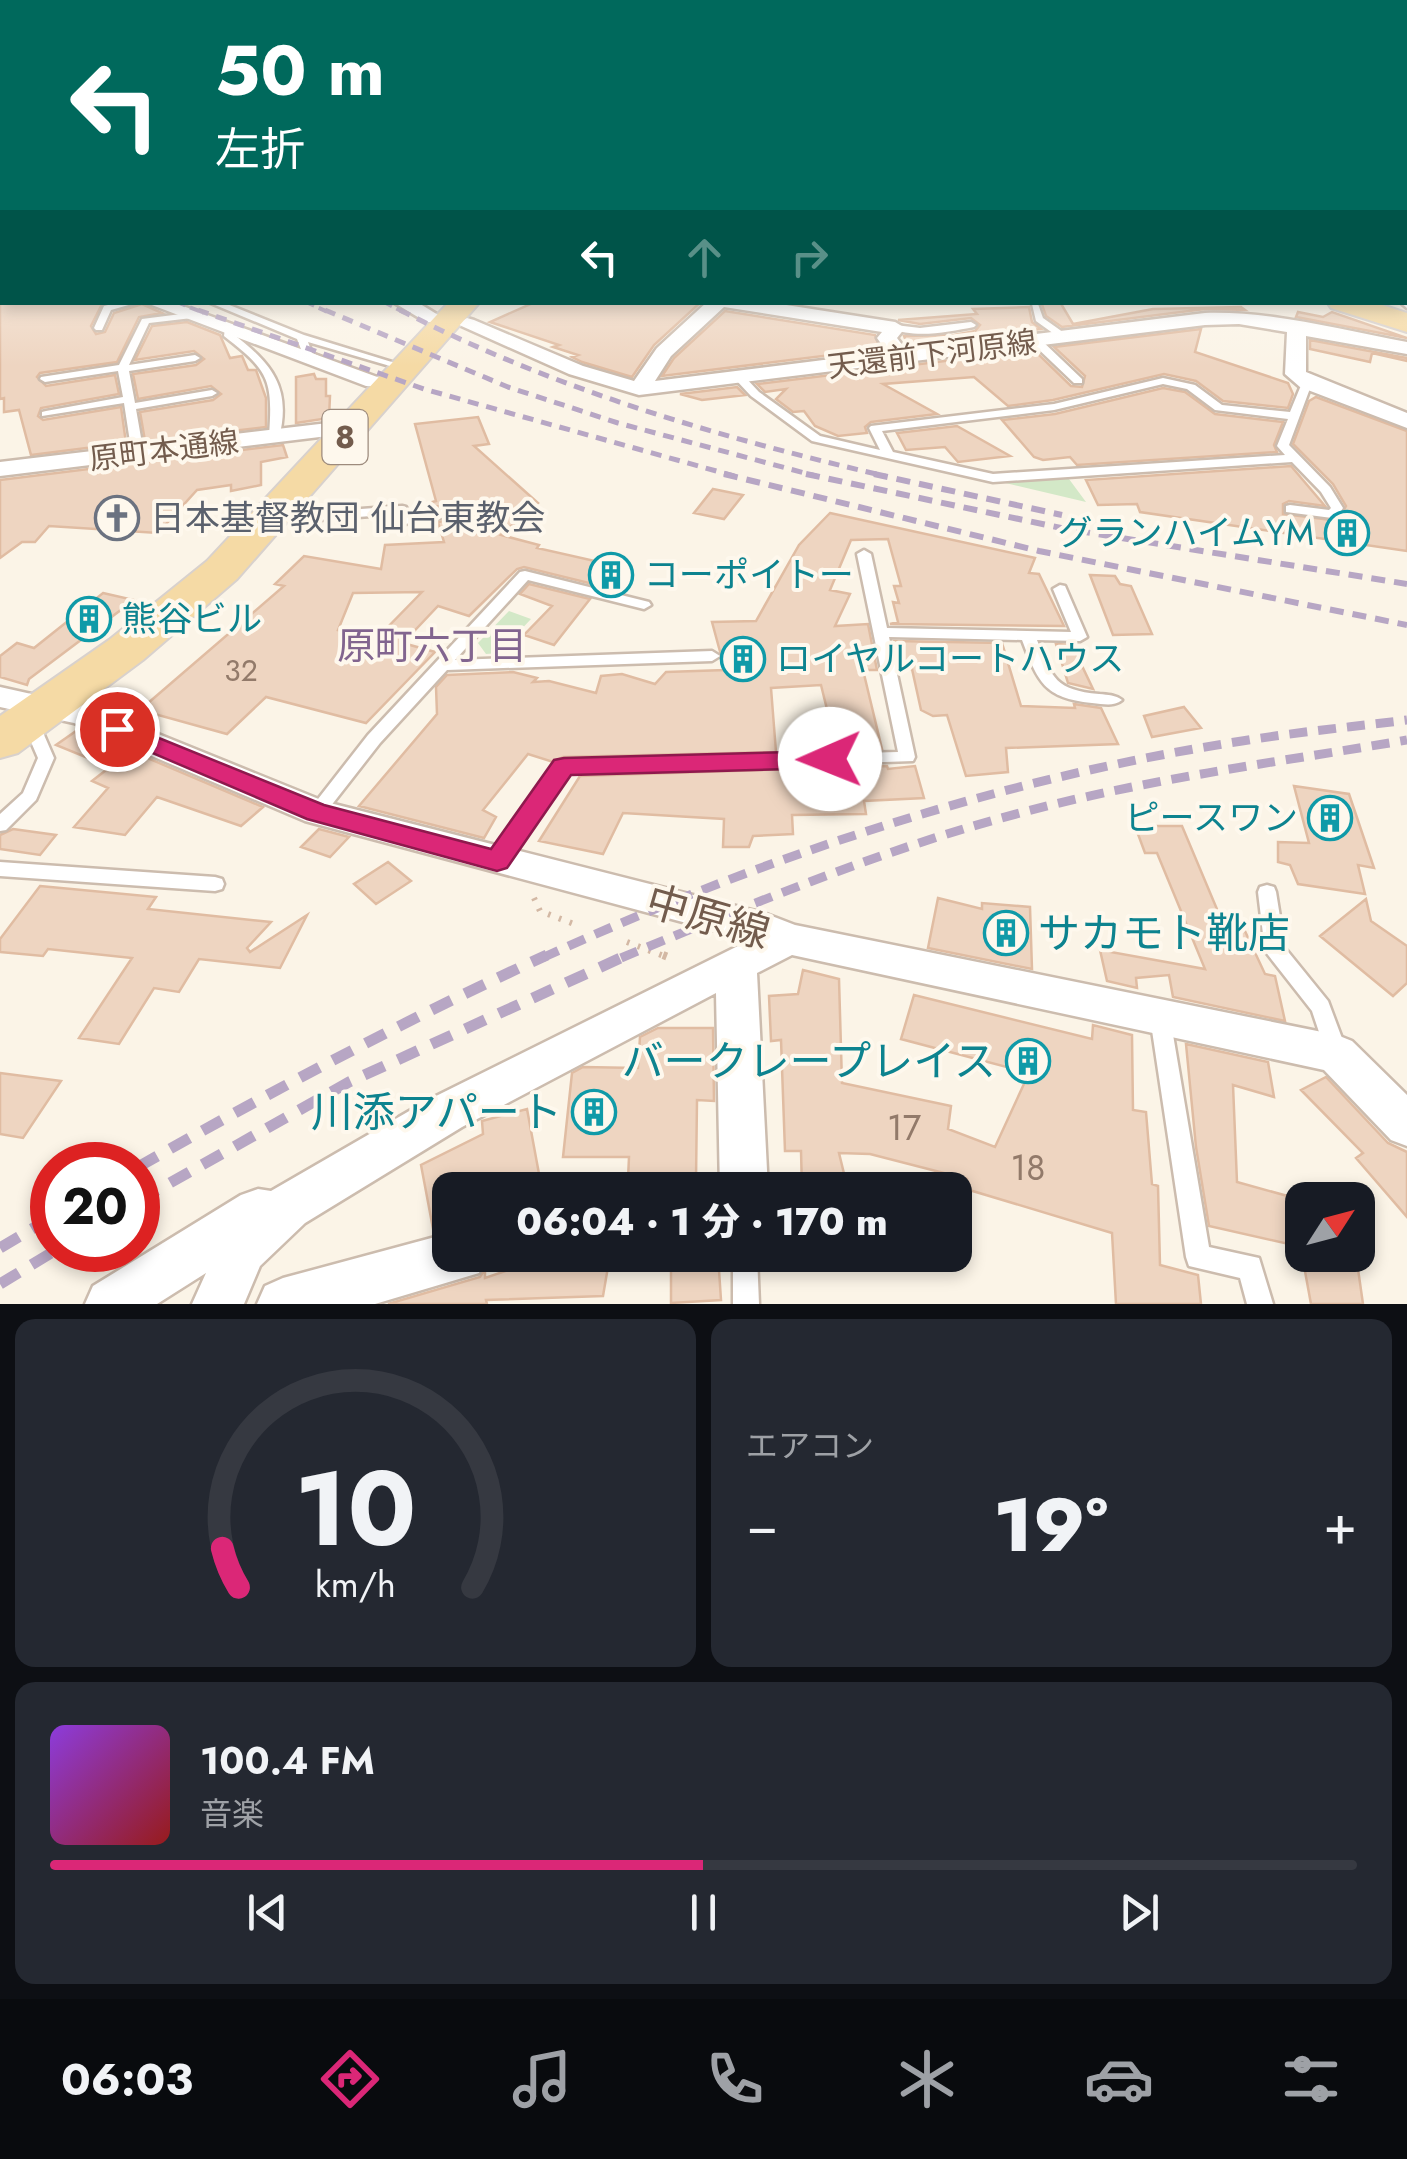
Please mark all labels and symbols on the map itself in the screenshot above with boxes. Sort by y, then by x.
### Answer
street label: 天還前下河原線 [825,320,1039,388]
road number: 8 [322,410,368,464]
street label: 原町本通線 [87,420,241,480]
place label: 日本基督教団 仙台東教会 [150,493,546,543]
church icon: 日本基督教団 仙台東教会 [94,495,140,541]
place label: グランハイムYM [1057,508,1314,558]
building icon: グランハイムYM [1324,510,1370,556]
place label: コーポイトー [644,550,854,600]
building icon: コーポイトー [588,552,634,598]
place label: 熊谷ビル [122,594,262,644]
building icon: 熊谷ビル [66,596,112,642]
district label: 原町六丁目 [337,618,527,673]
place label: ロイヤルコートハウス [776,634,1124,684]
building icon: ロイヤルコートハウス [720,636,766,682]
house number: 32 [224,649,258,692]
pin [75,687,160,772]
position arrow [778,707,882,811]
place label: ピースワン [1125,793,1298,843]
building icon: ピースワン [1307,795,1353,841]
street label: 中原線 [639,870,777,964]
place label: サカモト靴店 [1038,903,1290,964]
building icon: サカモト靴店 [983,910,1029,956]
place label: バークレープレイス [622,1031,996,1092]
building icon: バークレープレイス [1005,1038,1051,1084]
place label: 川添アパート [311,1082,562,1143]
building icon: 川添アパート [571,1089,617,1135]
house number: 17 [887,1103,922,1153]
speed limit sign: 20 [30,1142,160,1272]
house number: 18 [1011,1143,1045,1193]
north arrow [1285,1182,1375,1272]

